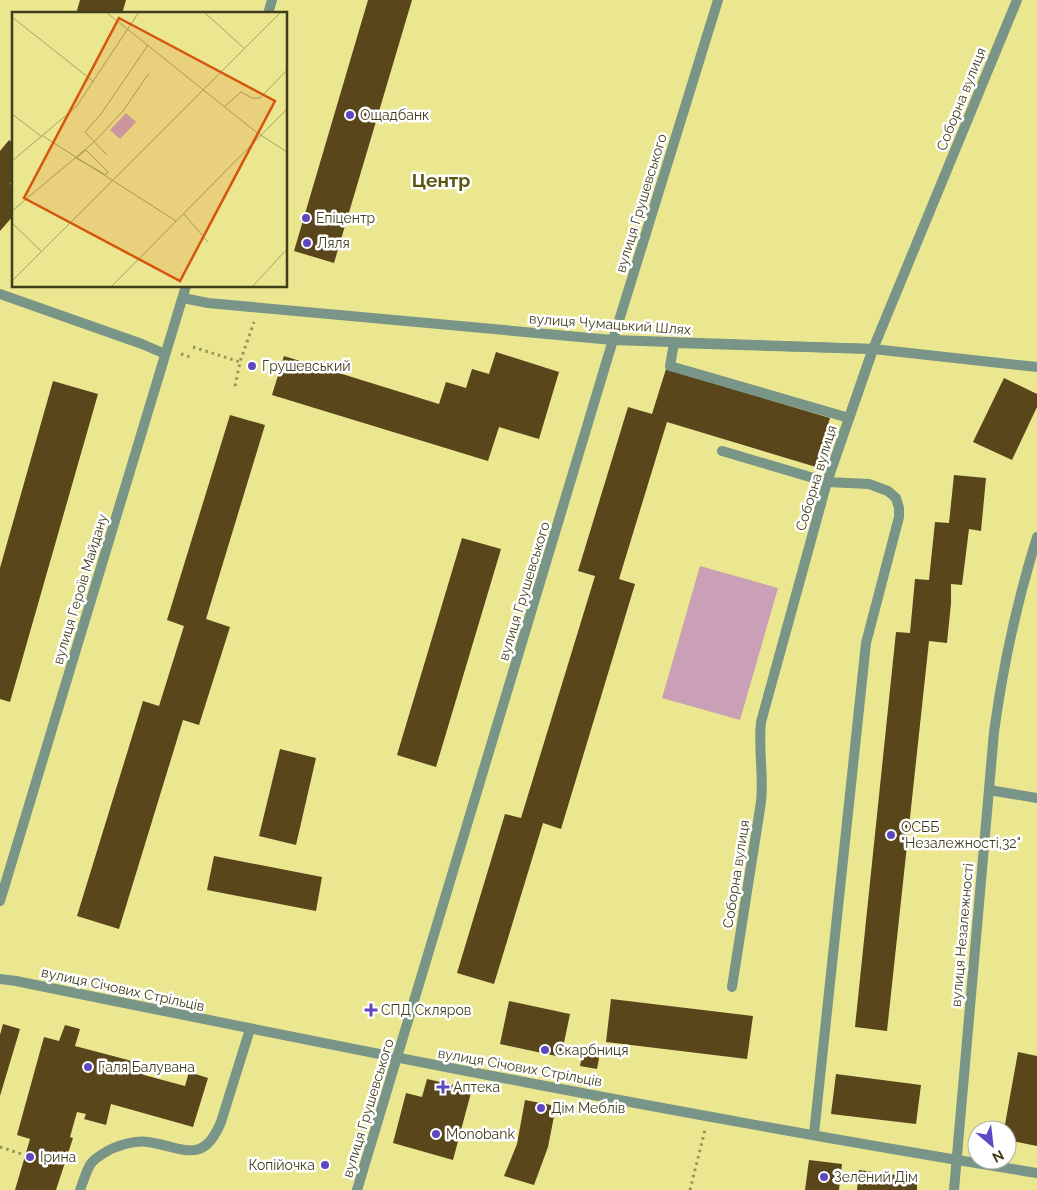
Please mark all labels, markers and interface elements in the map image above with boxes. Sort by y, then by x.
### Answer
inset map [12,12,288,288]
street label: Соборна вулиця [933,45,989,153]
place label: Ощадбанк [360,107,429,123]
marker: Ощадбанк [344,109,356,121]
street label: вулиця Грушевського [612,132,670,274]
district label: Центр [412,169,470,191]
place label: Епіцентр [316,210,376,226]
marker: Епіцентр [300,212,312,224]
place label: Ляля [317,235,350,251]
marker: Ляля [301,237,313,249]
street label: вулиця Чумацький Шлях [528,310,692,338]
place label: Грушевський [262,358,351,374]
marker: Грушевський [246,360,258,372]
street label: Соборна вулиця [792,423,840,533]
street label: вулиця Героїв Майдану [49,512,111,666]
street label: вулиця Грушевського [495,520,553,662]
street label: Соборна вулиця [720,819,752,929]
place label: ОСББ "Незалежності,32" [901,819,1021,851]
marker: ОСББ "Незалежності,32" [885,829,897,841]
street label: вулиця Незалежності [948,863,976,1007]
street label: вулиця Січових Стрільців [40,964,206,1014]
place label: СПД Скляров [381,1002,471,1018]
marker: СПД Скляров [365,1004,377,1016]
street label: вулиця Грушевського [339,1037,397,1179]
place label: Скарбниця [555,1042,628,1058]
marker: Скарбниця [539,1044,551,1056]
street label: вулиця Січових Стрільців [437,1045,603,1089]
place label: Галя Балувана [98,1059,195,1075]
marker: Галя Балувана [82,1061,94,1073]
place label: Аптека [453,1079,500,1095]
marker: Аптека [437,1081,449,1093]
place label: Дім Меблів [551,1100,625,1116]
marker: Дім Меблів [535,1102,547,1114]
north arrow [967,1120,1017,1170]
place label: Monobank [446,1126,515,1142]
marker: Monobank [430,1128,442,1140]
text: N [990,1147,1007,1166]
place label: Ірина [40,1149,76,1165]
marker: Ірина [24,1151,36,1163]
place label: Копійочка [248,1157,315,1173]
marker: Копійочка [319,1159,331,1171]
place label: Зелений Дім [834,1169,918,1185]
marker: Зелений Дім [818,1171,830,1183]

